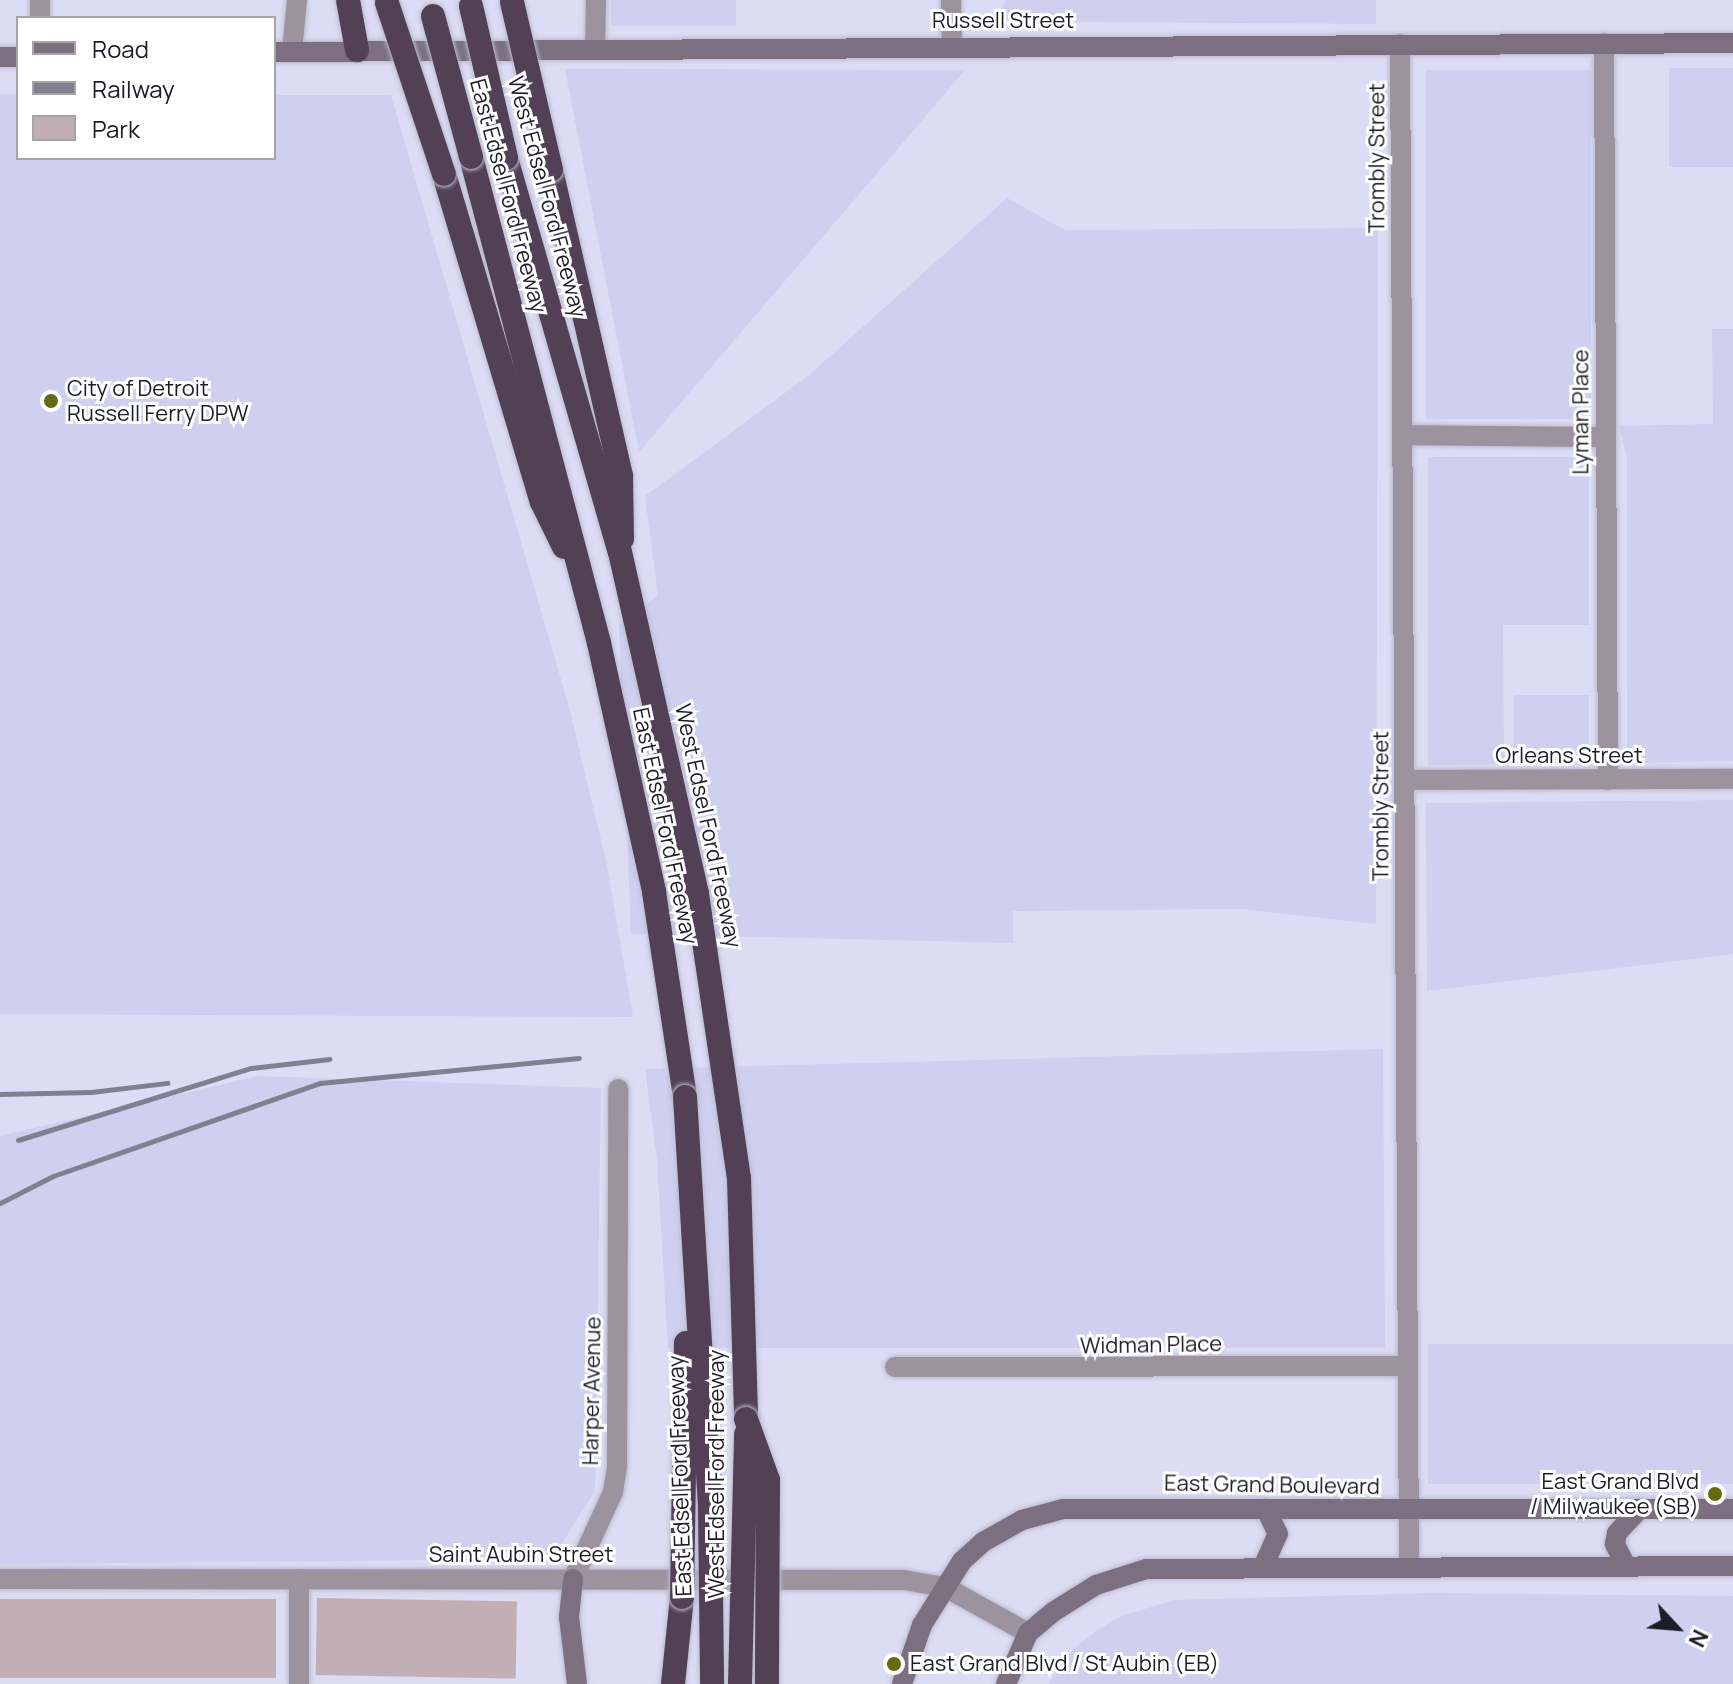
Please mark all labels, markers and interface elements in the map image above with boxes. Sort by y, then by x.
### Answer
street label: Russell Street [932,8,1074,34]
legend [16,16,276,160]
text: Road [92,32,149,65]
text: Railway [92,72,175,105]
street label: West Edsel Ford Freeway [502,73,592,321]
street label: East Edsel Ford Freeway [464,76,552,316]
street label: Trombly Street [1364,83,1390,233]
text: Park [92,112,140,145]
street label: Lyman Place [1568,349,1594,475]
place label: City of Detroit Russell Ferry DPW [67,375,249,426]
marker: City of Detroit Russell Ferry DPW [42,392,60,410]
street label: West Edsel Ford Freeway [669,702,747,950]
street label: East Edsel Ford Freeway [627,705,703,947]
street label: Trombly Street [1368,731,1394,881]
street label: Orleans Street [1495,743,1643,769]
street label: Harper Avenue [578,1316,606,1466]
street label: Widman Place [1080,1331,1222,1359]
street label: West Edsel Ford Freeway [704,1350,730,1598]
street label: East Edsel Ford Freeway [663,1355,697,1597]
place label: East Grand Blvd / Milwaukee (SB) [1530,1468,1699,1520]
street label: East Grand Boulevard [1164,1470,1380,1500]
marker: East Grand Blvd / Milwaukee (SB) [1706,1485,1724,1503]
street label: Saint Aubin Street [429,1542,613,1568]
north arrow [1637,1588,1717,1668]
text: N [1682,1625,1716,1652]
place label: East Grand Blvd / St Aubin (EB) [910,1651,1219,1677]
marker: East Grand Blvd / St Aubin (EB) [885,1655,903,1673]

